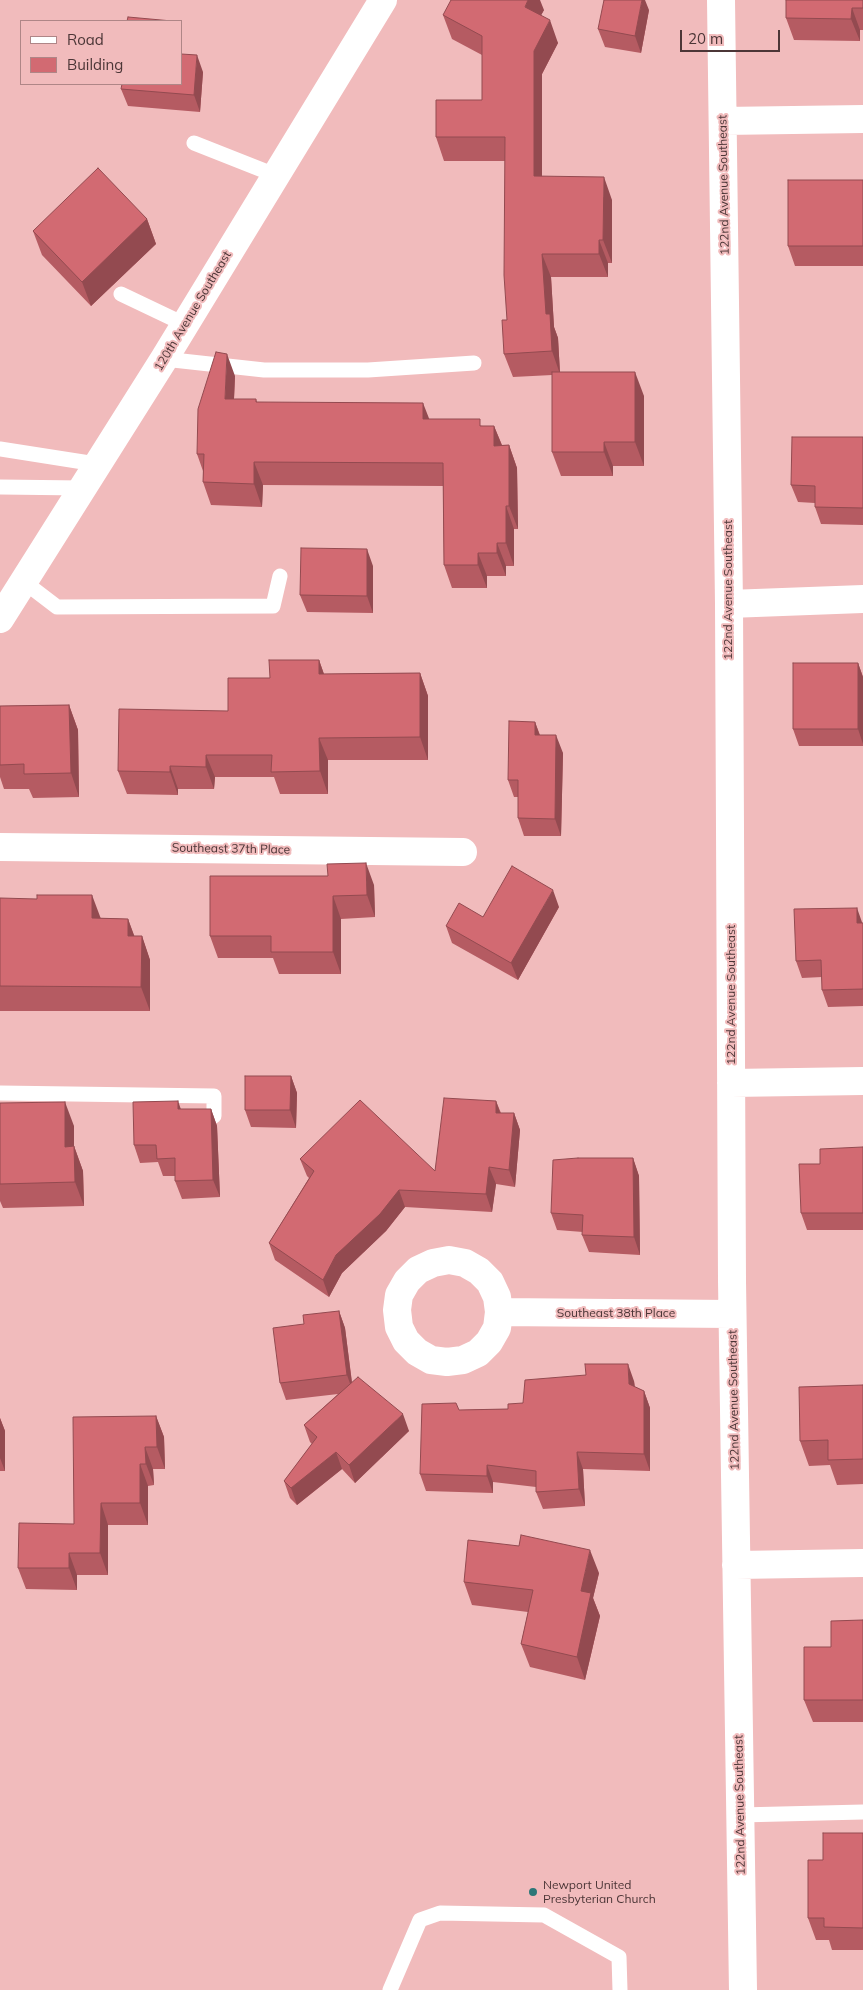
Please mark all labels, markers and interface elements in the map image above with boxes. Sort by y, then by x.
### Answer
legend [20,20,182,85]
scale bar [683,20,783,52]
text: 20 m [688,29,723,48]
text: Road [67,30,104,49]
text: Building [67,55,123,74]
street label: 122nd Avenue Southeast [716,115,732,255]
street label: 120th Avenue Southeast [151,248,235,374]
street label: 122nd Avenue Southeast [721,520,735,660]
street label: Southeast 37th Place [172,841,290,857]
street label: 122nd Avenue Southeast [724,925,738,1065]
street label: Southeast 38th Place [557,1306,675,1320]
street label: 122nd Avenue Southeast [726,1330,742,1470]
street label: 122nd Avenue Southeast [732,1735,748,1875]
place label: Newport United Presbyterian Church [543,1878,656,1906]
marker: Newport United Presbyterian Church [527,1886,539,1898]

